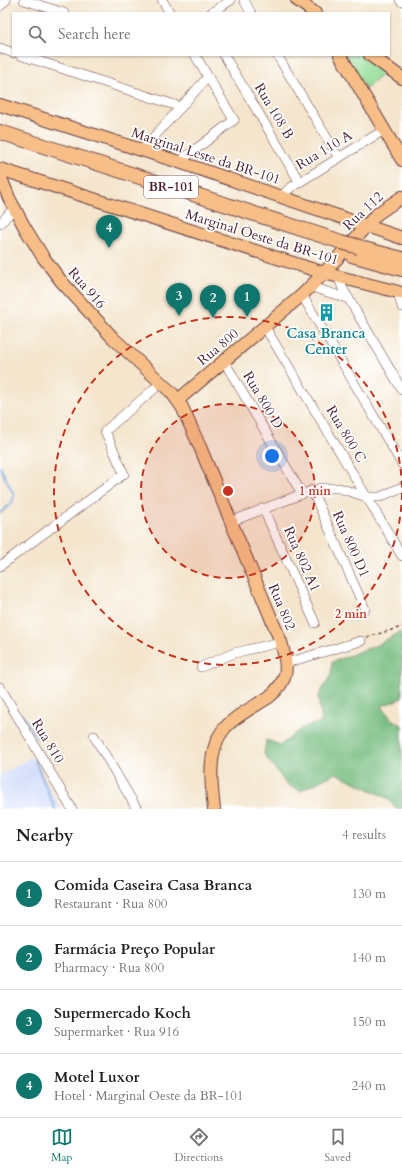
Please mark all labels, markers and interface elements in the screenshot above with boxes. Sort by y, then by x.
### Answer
search box [12,12,390,56]
icon: search [26,23,48,45]
text: Search here [58,24,131,44]
street label: Rua 108 B [250,80,298,142]
street label: Marginal Leste da BR-101 [129,124,283,188]
street label: Rua 110 A [292,126,356,174]
road number: BR-101 [144,176,198,198]
street label: Rua 112 [339,187,387,235]
street label: Marginal Oeste da BR-101 [183,205,341,269]
pin: 4 [96,215,122,248]
street label: Rua 916 [64,263,110,313]
pin: 3 [166,283,192,316]
pin: 1 [234,284,260,317]
pin: 2 [200,285,226,318]
building icon: Casa Branca Center [316,303,336,323]
street label: Rua 800 [193,324,243,370]
place label: Casa Branca Center [286,324,366,359]
street label: Rua 800 D [238,368,288,432]
street label: Rua 800 C [322,402,371,466]
your location [262,446,282,466]
text: 1 min [299,483,331,499]
centre of rings [221,484,235,498]
street label: Rua 800 D1 [328,508,374,580]
street label: Rua 802 A1 [279,523,325,595]
street label: Rua 802 [264,581,300,633]
text: 2 min [335,606,367,622]
street label: Rua 810 [27,715,69,767]
text: Nearby [16,824,73,847]
text: 4 results [342,826,386,844]
text: Comida Caseira Casa Branca [54,875,252,895]
text: 1 [26,885,32,903]
text: 130 m [352,885,386,903]
text: Restaurant · Rua 800 [54,895,167,913]
text: Farmácia Preço Popular [54,939,215,959]
text: 2 [26,949,32,967]
text: 140 m [352,949,386,967]
text: Pharmacy · Rua 800 [54,959,164,977]
text: Supermercado Koch [54,1003,191,1023]
text: 3 [26,1013,32,1031]
text: 150 m [352,1013,386,1031]
text: Supermarket · Rua 916 [54,1023,179,1041]
text: Motel Luxor [54,1067,140,1087]
text: 4 [26,1077,32,1095]
text: 240 m [352,1077,386,1095]
text: Hotel · Marginal Oeste da BR-101 [54,1087,243,1105]
tab: Map [51,1126,73,1165]
tab: Directions [174,1126,223,1165]
tab: Saved [325,1126,351,1165]

